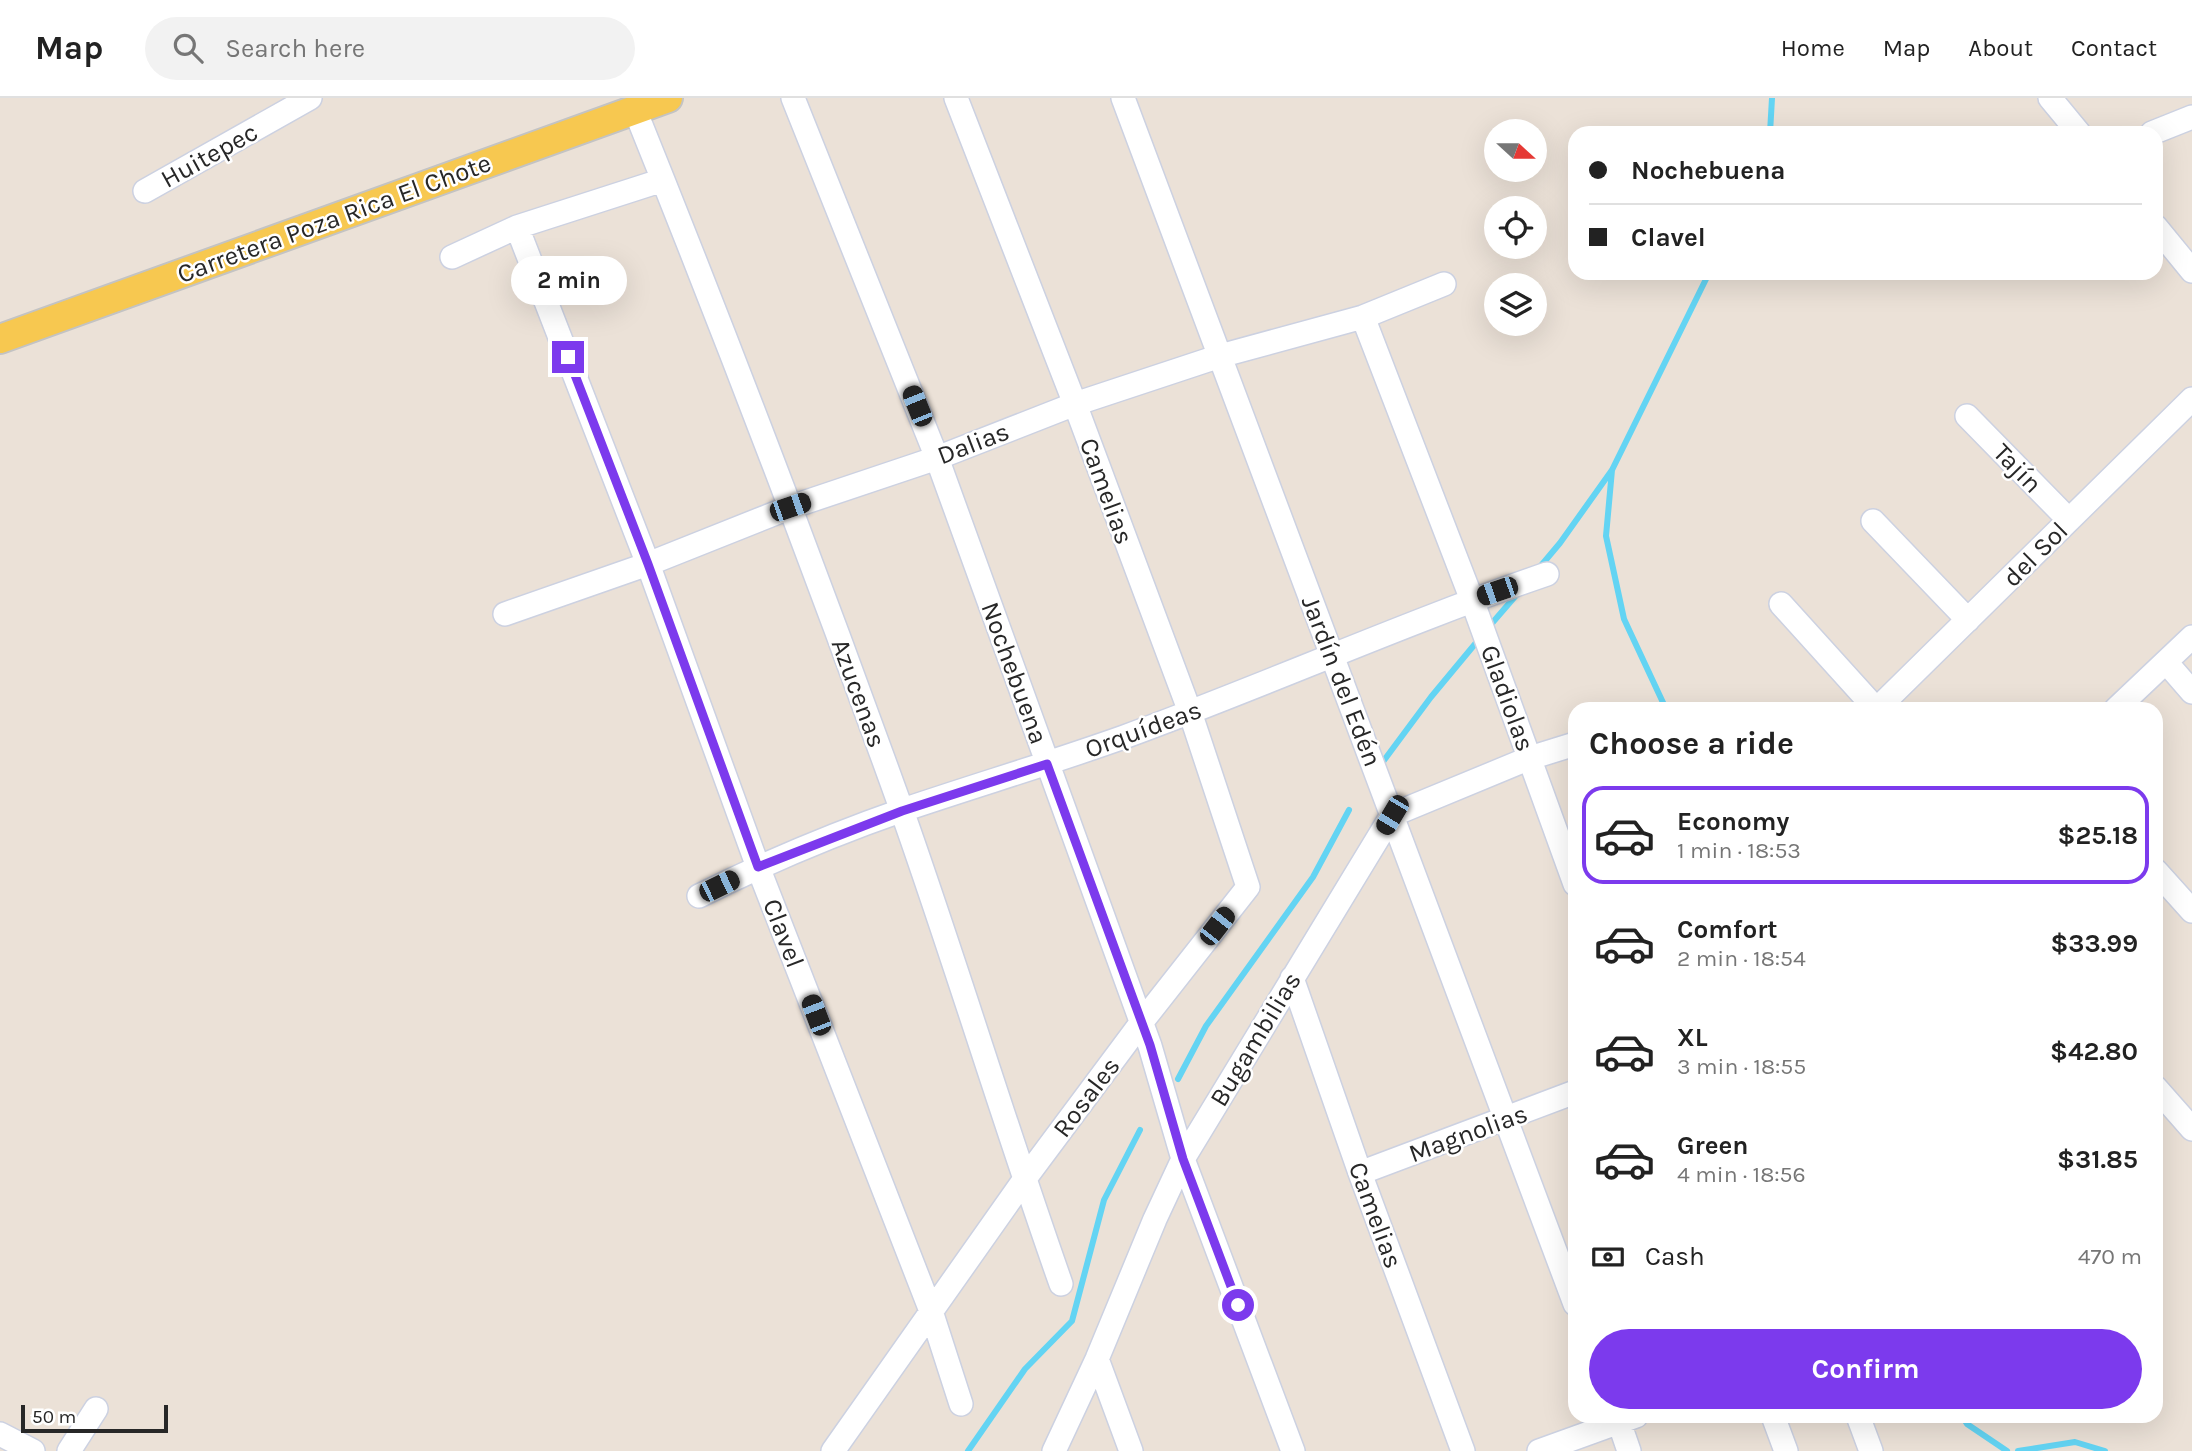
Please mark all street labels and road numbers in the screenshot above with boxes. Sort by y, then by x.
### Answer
street label: Huitepec [155,116,263,195]
street label: Carretera Poza Rica El Chote [173,147,495,290]
street label: Dalias [933,416,1014,471]
street label: Camelias [1073,434,1140,549]
street label: Tajín [1987,437,2048,499]
street label: del Sol [1996,515,2074,593]
street label: Jardín del Edén [1295,591,1388,771]
street label: Nochebuena [974,598,1055,748]
street label: Azucenas [825,635,892,752]
street label: Gladiolas [1474,641,1541,756]
street label: Orquídeas [1081,694,1206,765]
street label: Clavel [756,894,811,972]
street label: Bugambilias [1203,966,1308,1112]
street label: Rosales [1046,1051,1127,1144]
street label: Magnolias [1405,1098,1532,1169]
street label: Camelias [1342,1158,1409,1273]

